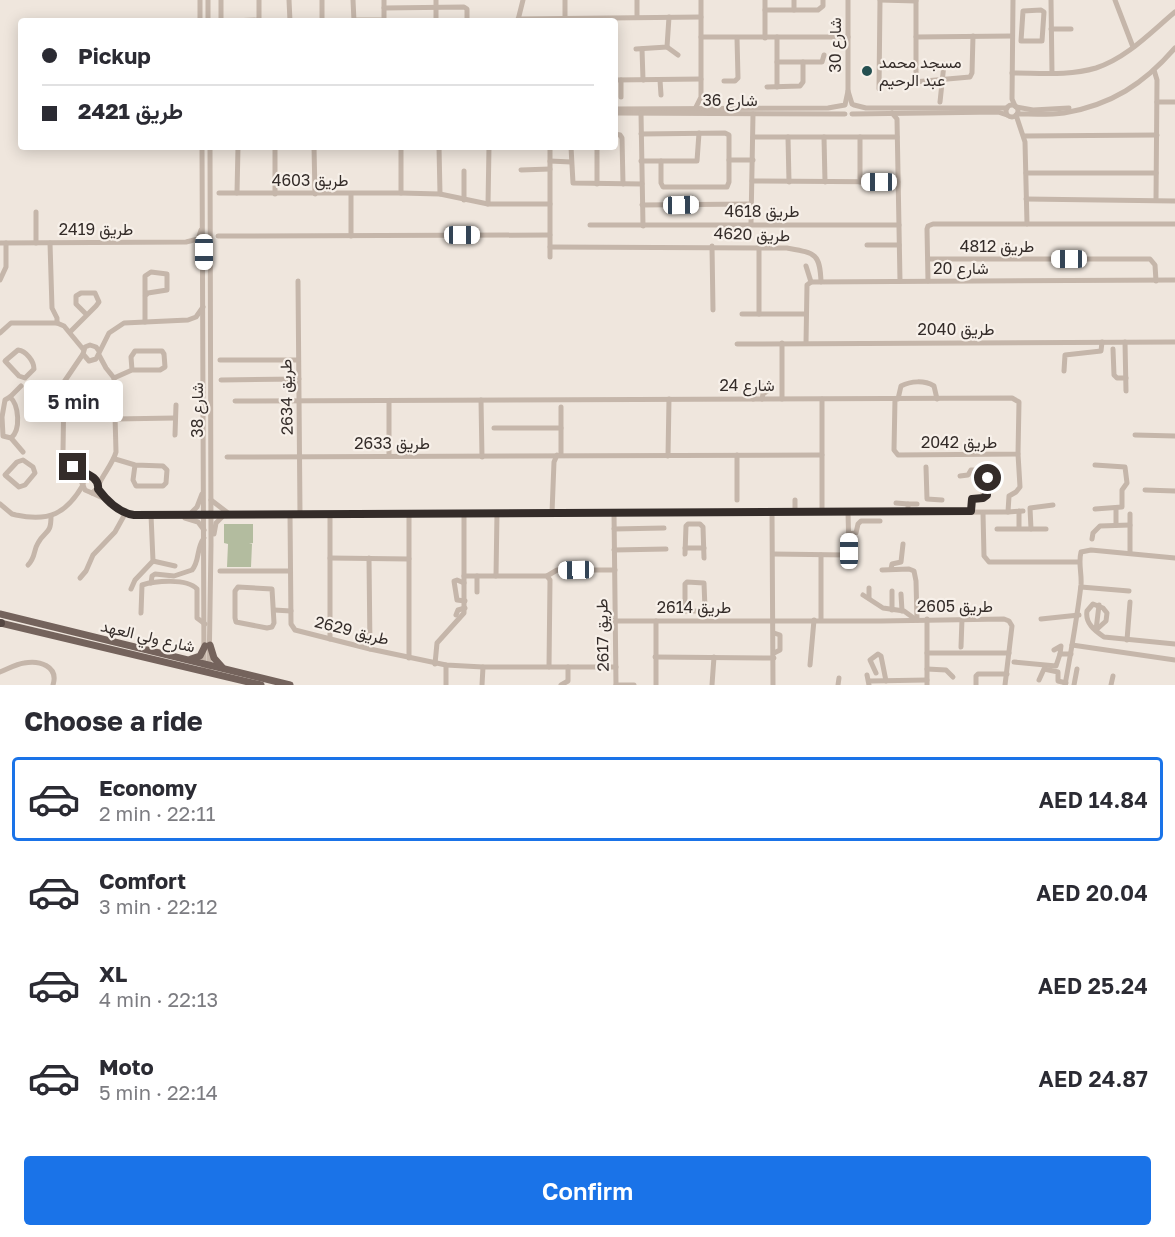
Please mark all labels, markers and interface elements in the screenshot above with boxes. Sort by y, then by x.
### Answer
street label: شارع 30 [825,17,847,73]
text: Pickup [78,42,151,69]
place label: مسجد محمد عبد الرحيم [879,52,962,91]
marker: مسجد محمد عبد الرحيم [860,64,874,78]
street label: شارع 36 [702,90,758,112]
text: طريق 2421 [78,97,183,124]
street label: طريق 4603 [272,170,348,191]
car [861,173,897,191]
car [663,196,699,214]
street label: طريق 4618 [725,201,799,222]
street label: طريق 2419 [59,219,133,240]
street label: طريق 4620 [713,223,791,246]
car [444,226,480,244]
car [195,234,213,270]
street label: طريق 4812 [960,236,1034,257]
car [1051,250,1087,268]
street label: شارع 20 [933,258,989,280]
street label: طريق 2040 [918,319,994,340]
street label: طريق 2634 [275,359,298,435]
street label: شارع 24 [719,375,775,397]
callout: 5 min [23,380,122,422]
street label: شارع 38 [187,382,209,438]
text: 5 min [48,389,100,413]
street label: طريق 2042 [921,432,997,453]
street label: طريق 2633 [354,433,430,454]
route end [59,453,86,480]
route start [974,464,1001,491]
car [840,533,858,569]
car [558,561,594,579]
street label: طريق 2605 [917,596,993,617]
street label: طريق 2614 [657,597,731,618]
street label: طريق 2617 [591,598,614,672]
street label: طريق 2629 [313,611,391,650]
street label: شارع ولي العهد [98,615,197,660]
text: Choose a ride [24,705,203,737]
icon: car [27,772,81,826]
text: Economy [99,774,197,801]
text: AED 14.84 [1039,786,1148,813]
text: 2 min · 22:11 [99,801,216,825]
icon: car [27,865,81,919]
text: Comfort [99,867,186,894]
text: AED 20.04 [1036,879,1148,906]
text: 3 min · 22:12 [99,894,218,918]
icon: car [27,958,81,1012]
text: XL [99,960,127,987]
text: AED 25.24 [1038,972,1148,999]
text: 4 min · 22:13 [99,987,218,1011]
icon: car [27,1051,81,1105]
text: Moto [99,1053,154,1080]
text: AED 24.87 [1039,1065,1148,1092]
text: 5 min · 22:14 [99,1080,218,1104]
button: Confirm [24,1156,1151,1225]

